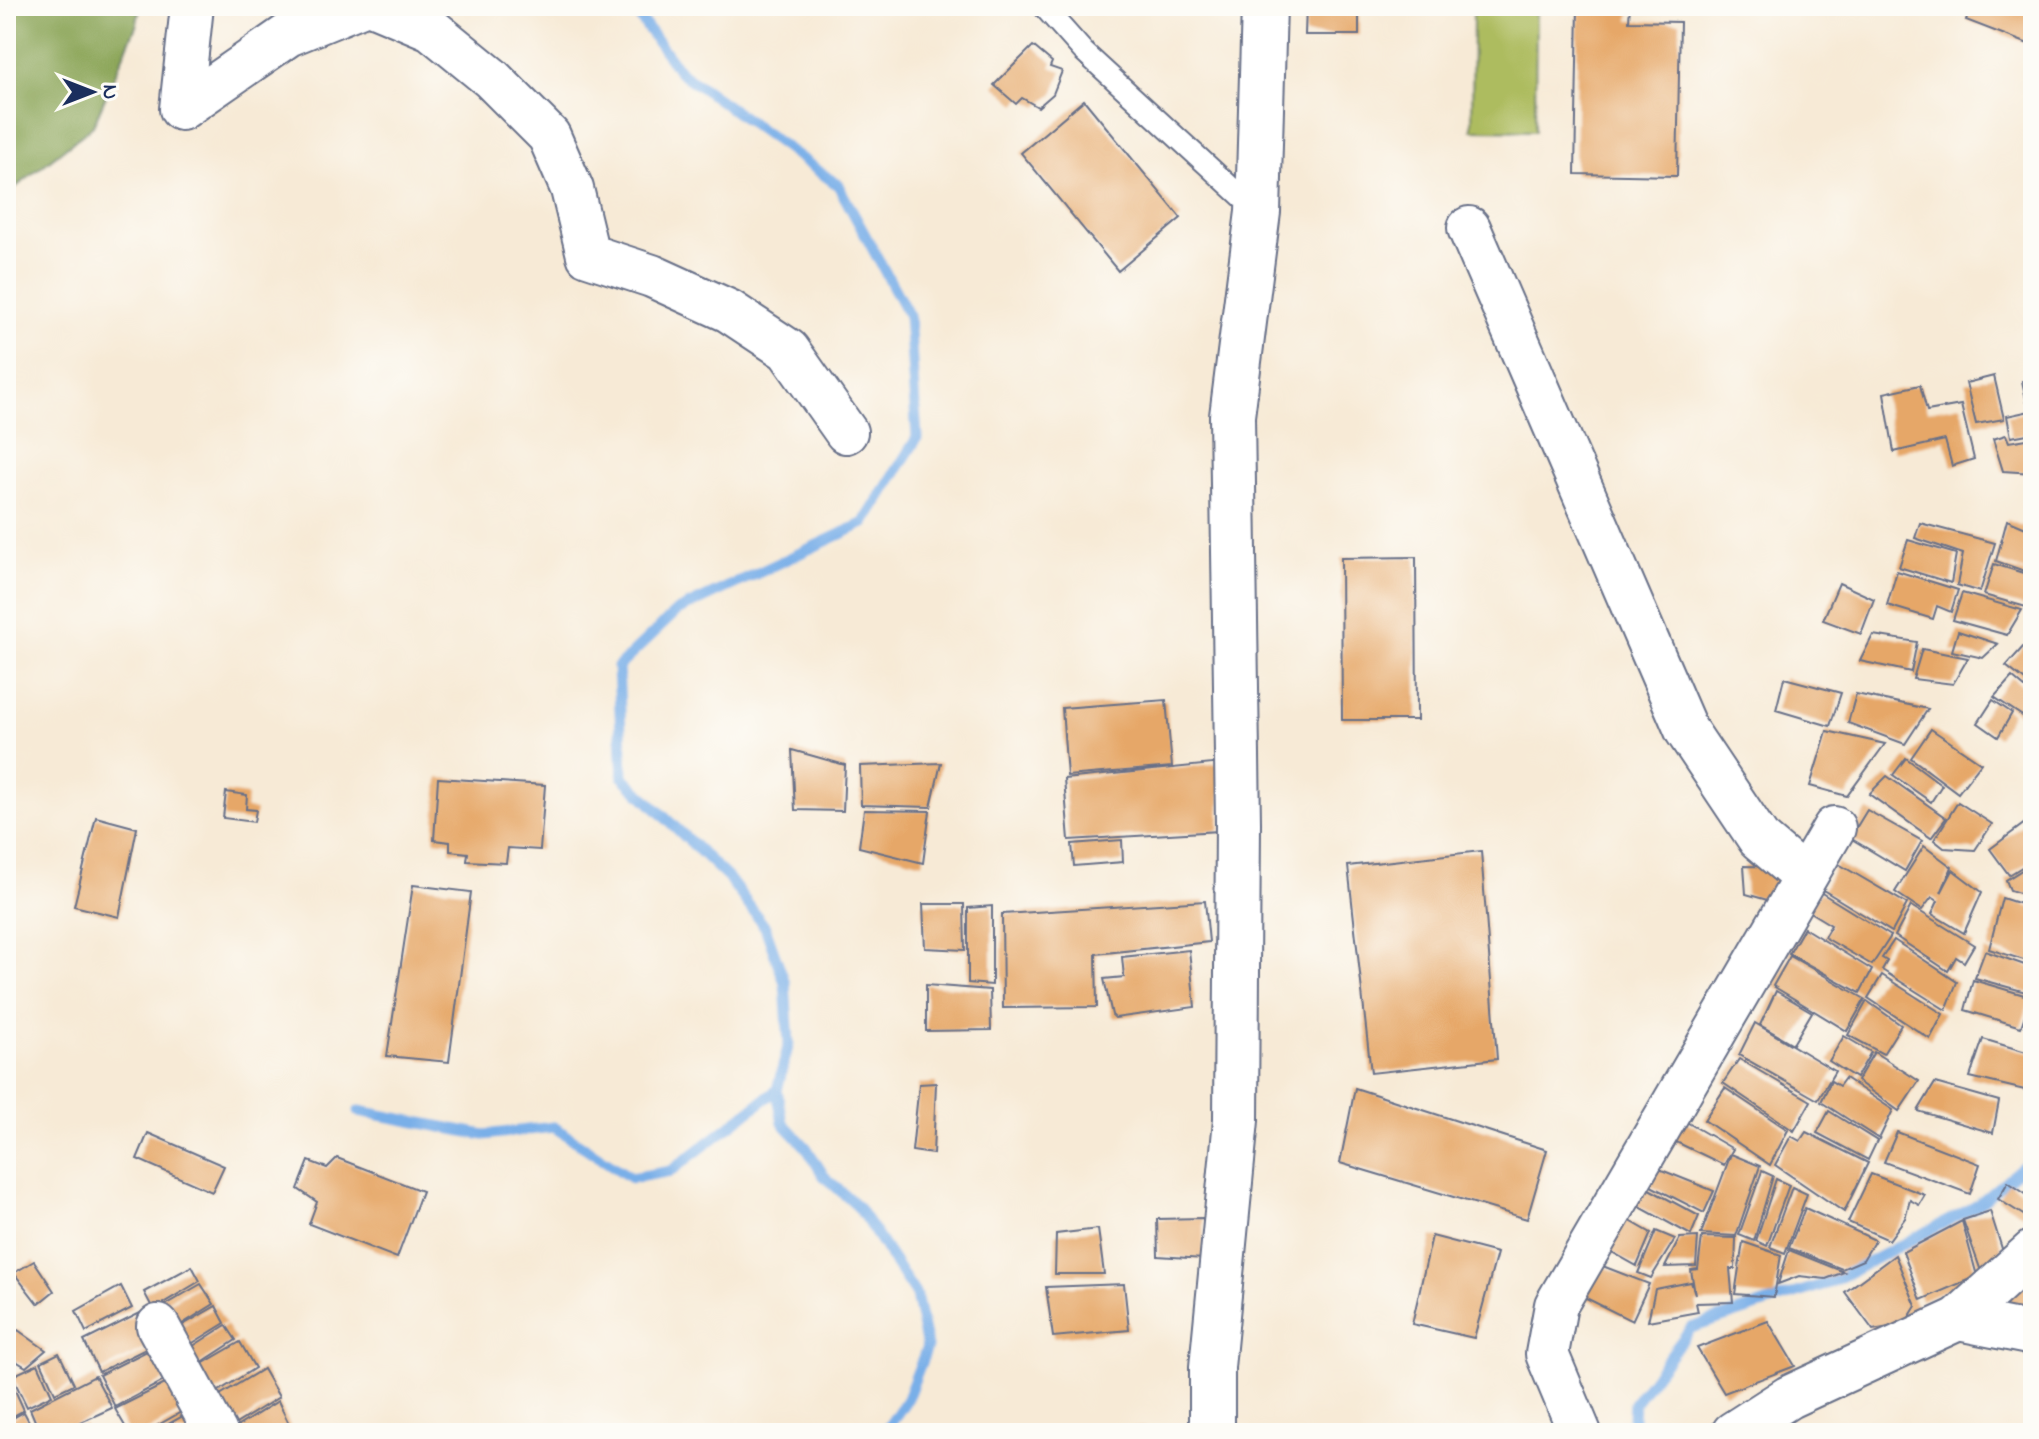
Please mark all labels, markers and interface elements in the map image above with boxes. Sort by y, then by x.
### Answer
north arrow [52,52,132,132]
text: N [93,85,125,99]

